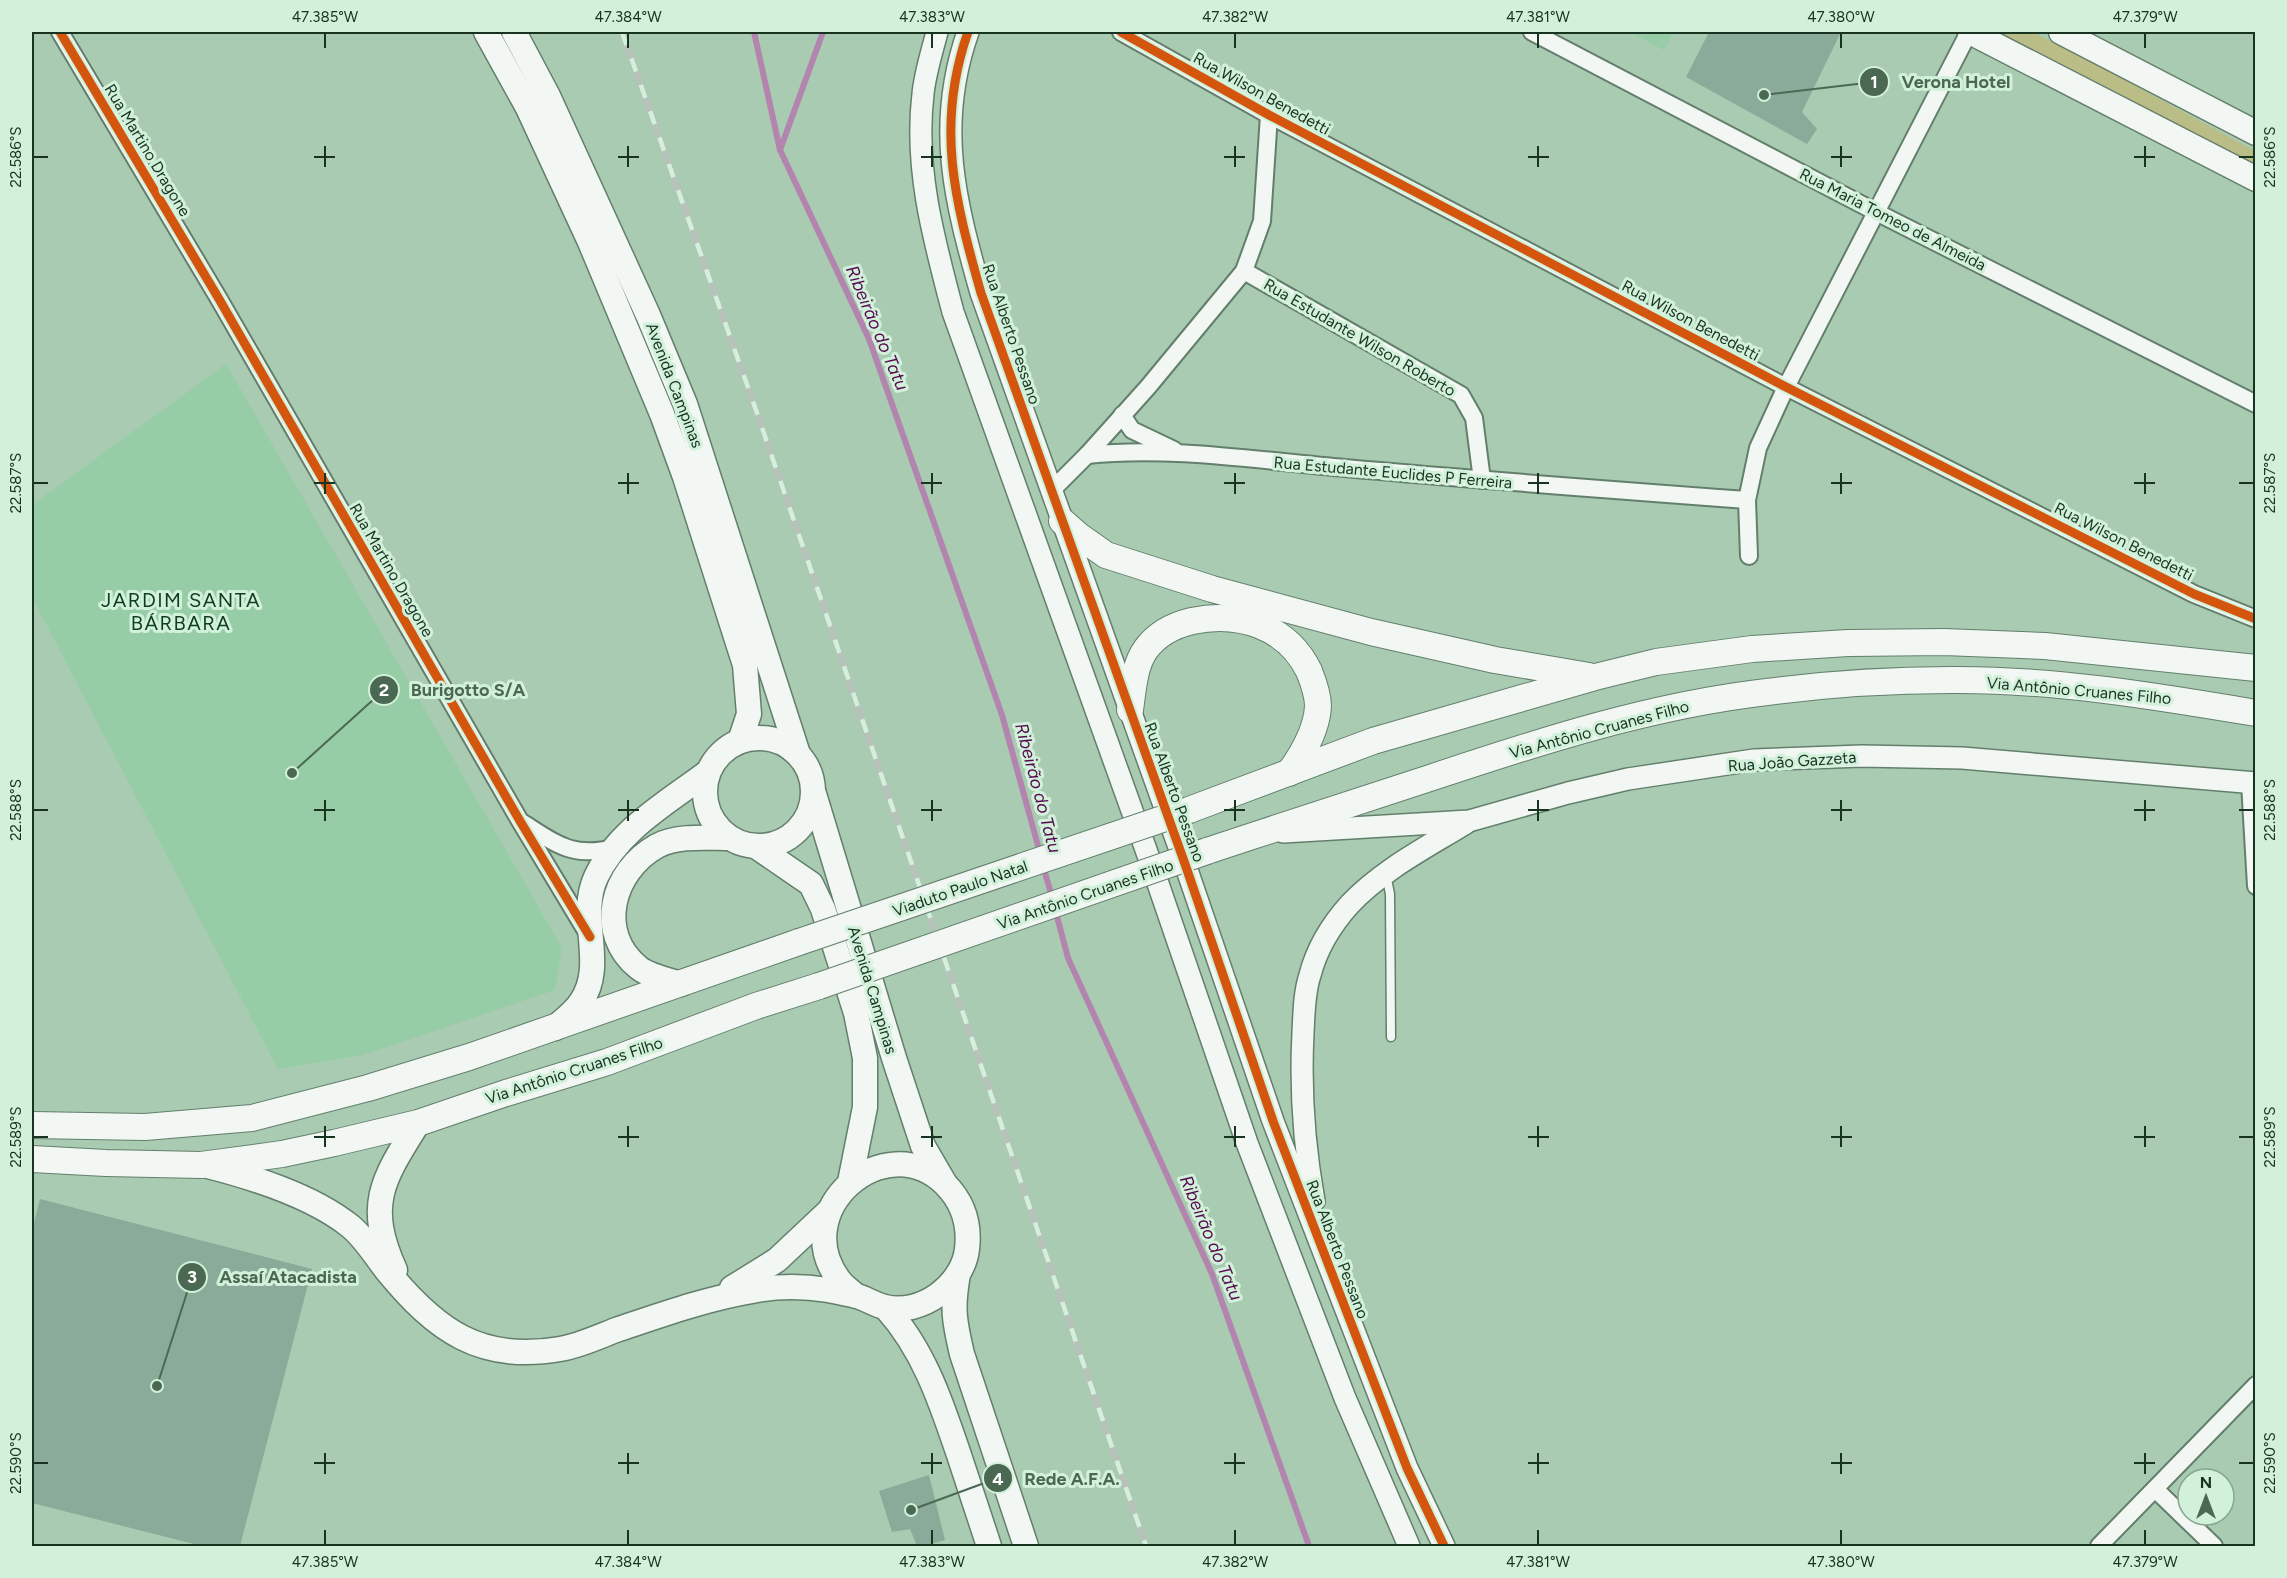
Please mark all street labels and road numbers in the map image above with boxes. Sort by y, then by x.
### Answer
street label: Rua Wilson Benedetti [1190,48,1333,139]
street label: Rua Martino Dragone [101,81,195,220]
street label: Rua Maria Tomeo de Almeida [1796,164,1989,275]
street label: Rua Alberto Pessano [979,261,1044,407]
street label: Rua Estudante Wilson Roberto [1260,275,1459,400]
street label: Rua Wilson Benedetti [1619,276,1763,365]
street label: Avenida Campinas [642,320,707,451]
street label: Rua Estudante Euclides P Ferreira [1273,453,1513,492]
street label: Rua Wilson Benedetti [2051,498,2196,585]
street label: Rua Martino Dragone [346,500,438,641]
street label: Via Antônio Cruanes Filho [1986,673,2172,708]
street label: Via Antônio Cruanes Filho [1507,696,1691,763]
street label: Rua Alberto Pessano [1140,720,1209,865]
street label: Rua João Gazzeta [1727,748,1857,775]
street label: Via Antônio Cruanes Filho [995,855,1176,934]
street label: Viaduto Paulo Natal [890,856,1030,921]
street label: Avenida Campinas [844,924,901,1056]
street label: Via Antônio Cruanes Filho [483,1033,665,1108]
street label: Rua Alberto Pessano [1302,1177,1373,1321]

